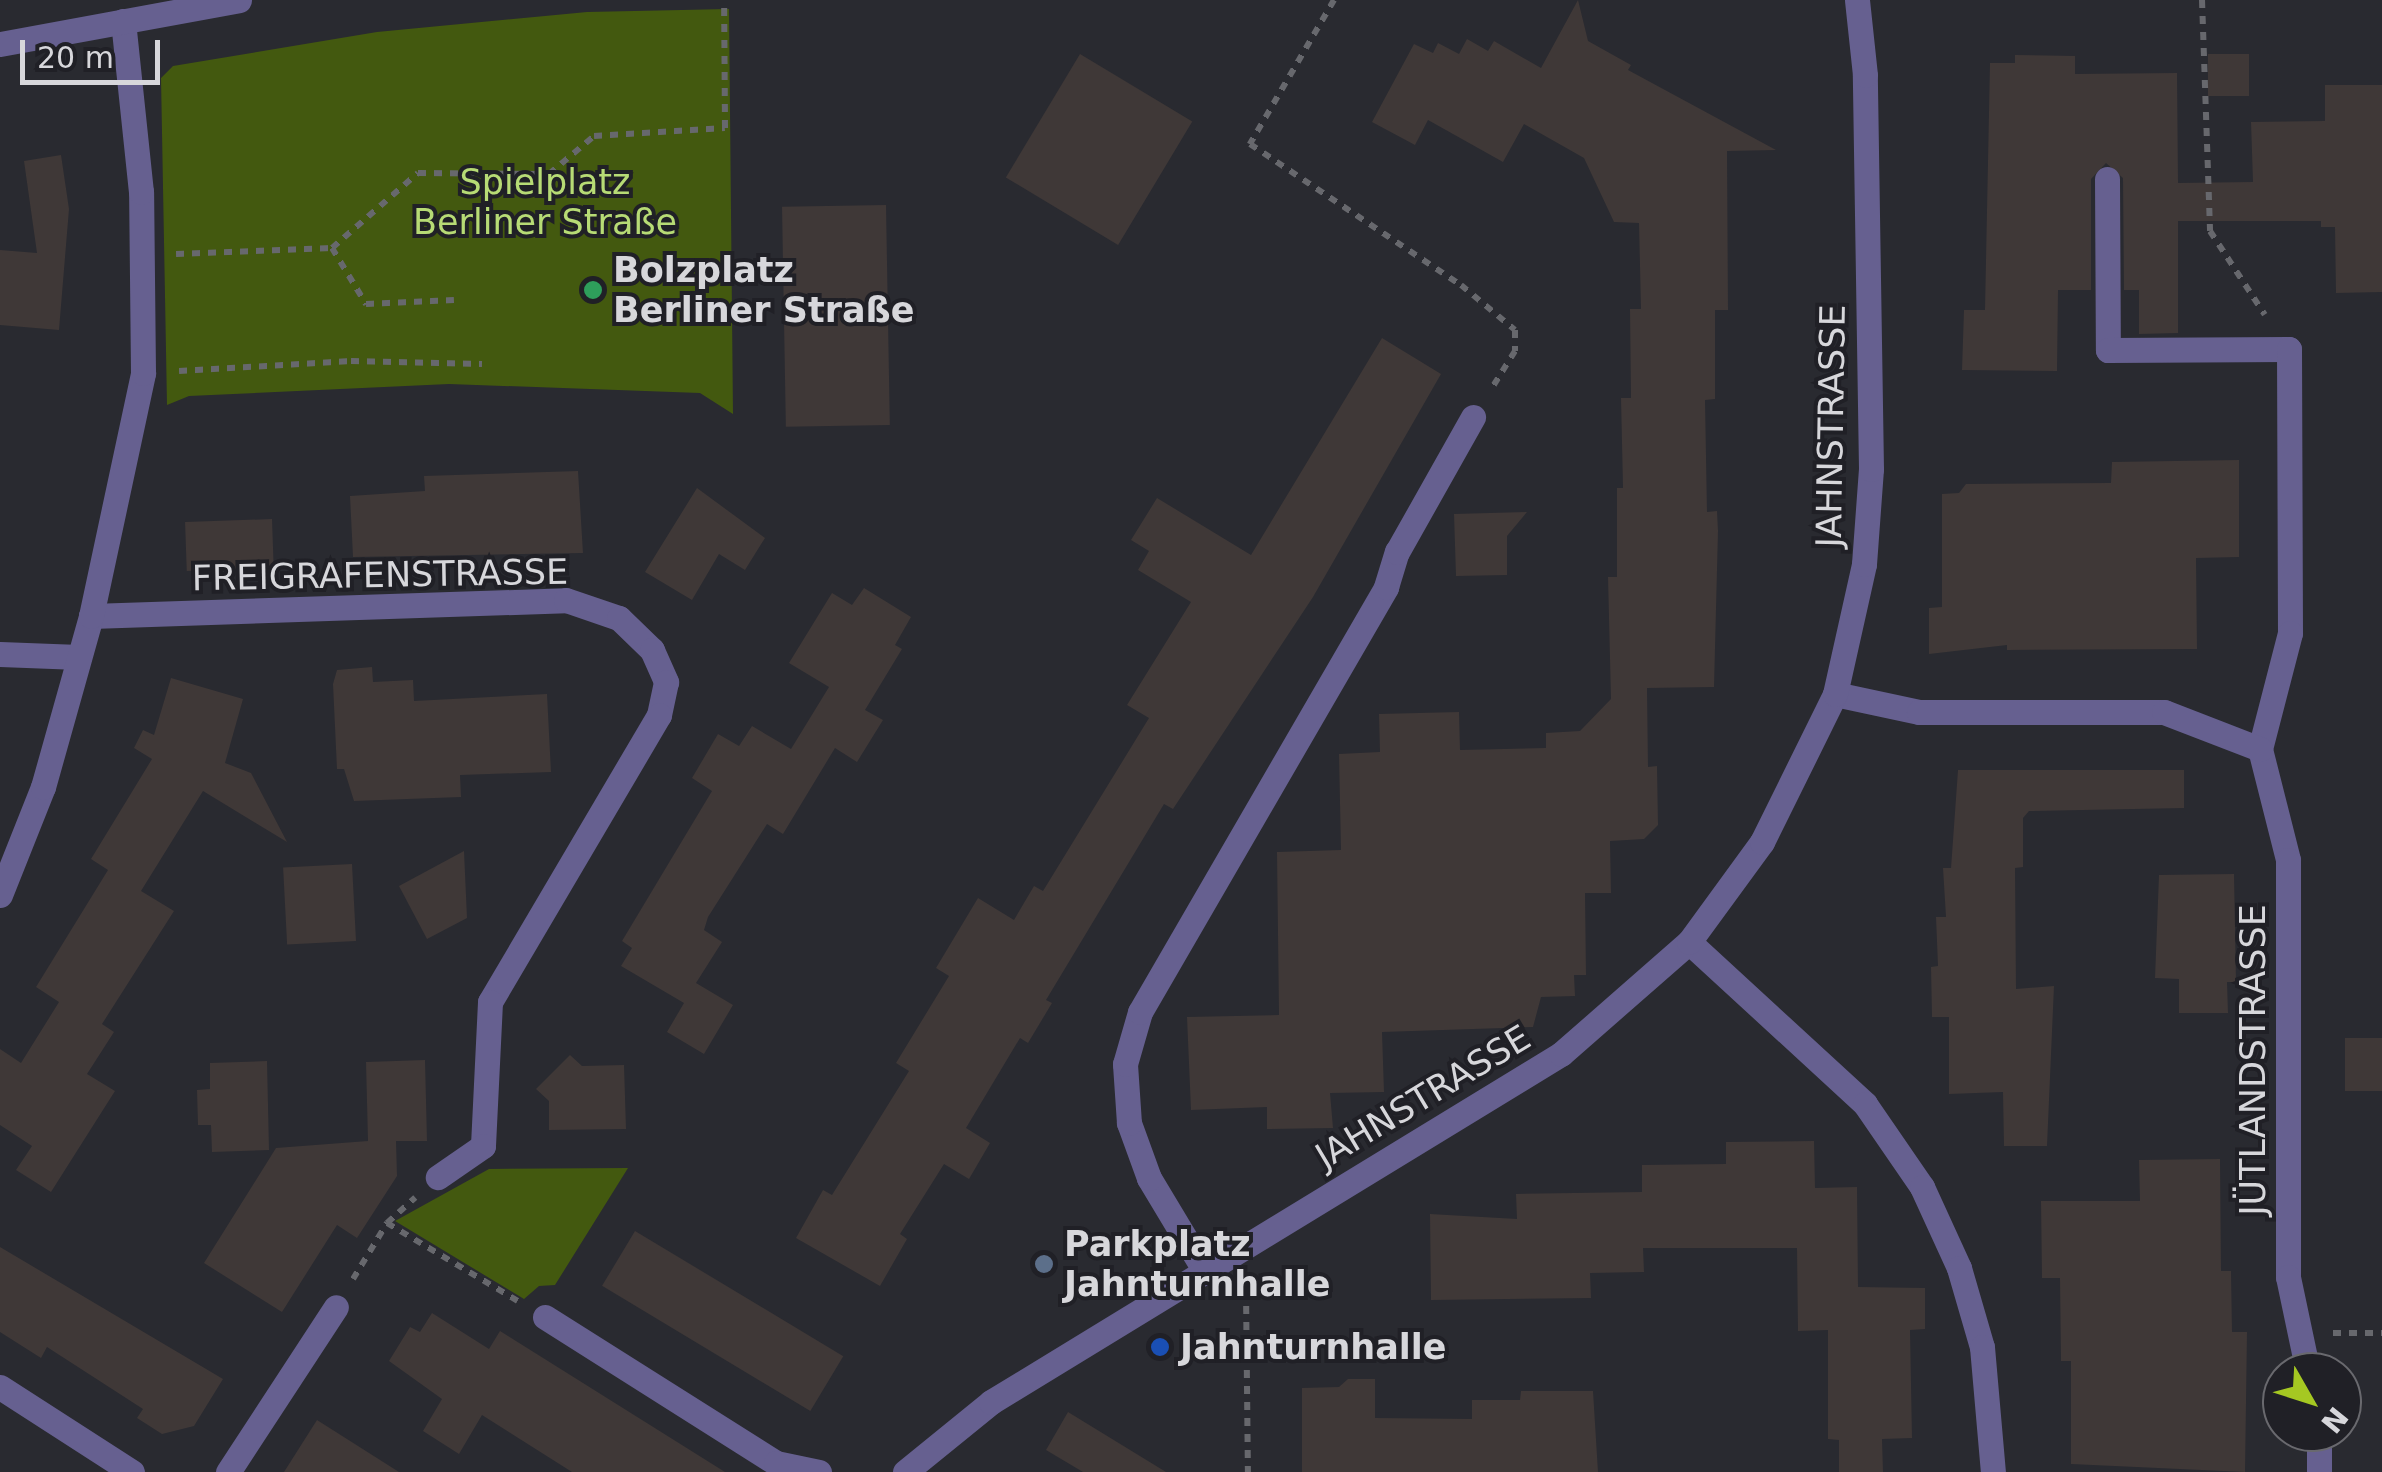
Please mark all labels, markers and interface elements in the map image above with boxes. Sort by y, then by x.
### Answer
scale bar [25,20,165,82]
text: 20 m [37,40,114,75]
park label: Spielplatz Berliner Straße [413,161,677,243]
place label: Bolzplatz Berliner Straße [613,249,914,331]
marker: Bolzplatz Berliner Straße [582,279,604,301]
street label: JAHNSTRASSE [1808,304,1854,548]
street label: FREIGRAFENSTRASSE [192,551,568,599]
street label: JÜTLANDSTRASSE [2232,904,2274,1216]
street label: JAHNSTRASSE [1308,1016,1538,1178]
place label: Parkplatz Jahnturnhalle [1064,1223,1331,1305]
marker: Parkplatz Jahnturnhalle [1033,1253,1055,1275]
place label: Jahnturnhalle [1180,1326,1447,1368]
marker: Jahnturnhalle [1149,1336,1171,1358]
north arrow [2262,1352,2362,1452]
text: N [2314,1400,2354,1439]

